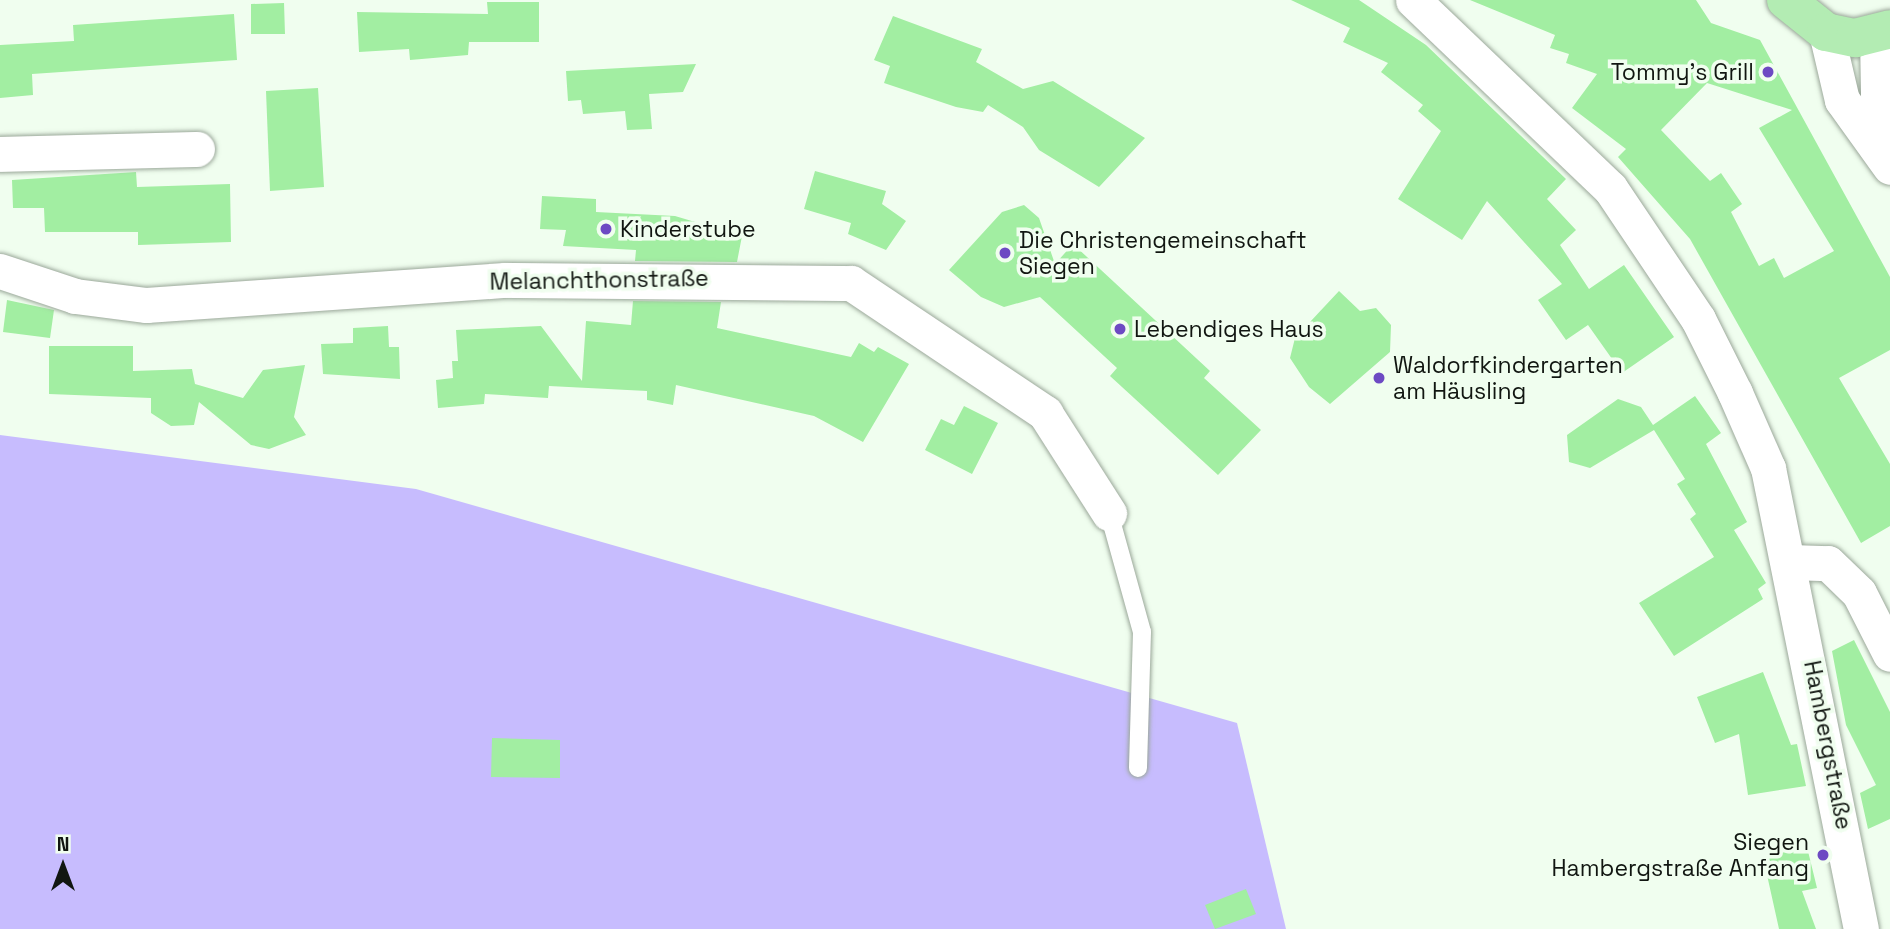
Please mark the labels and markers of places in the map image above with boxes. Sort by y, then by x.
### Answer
place label: Tommy's Grill [1611,58,1754,86]
marker: Tommy's Grill [1760,64,1776,80]
place label: Kinderstube [620,215,756,243]
marker: Kinderstube [598,221,614,237]
place label: Die Christengemeinschaft Siegen [1019,226,1307,280]
marker: Die Christengemeinschaft Siegen [997,245,1013,261]
place label: Lebendiges Haus [1134,315,1324,343]
marker: Lebendiges Haus [1112,321,1128,337]
place label: Waldorfkindergarten am Häusling [1393,351,1623,405]
marker: Waldorfkindergarten am Häusling [1371,370,1387,386]
place label: Siegen Hambergstraße Anfang [1551,828,1809,882]
marker: Siegen Hambergstraße Anfang [1815,847,1831,863]

